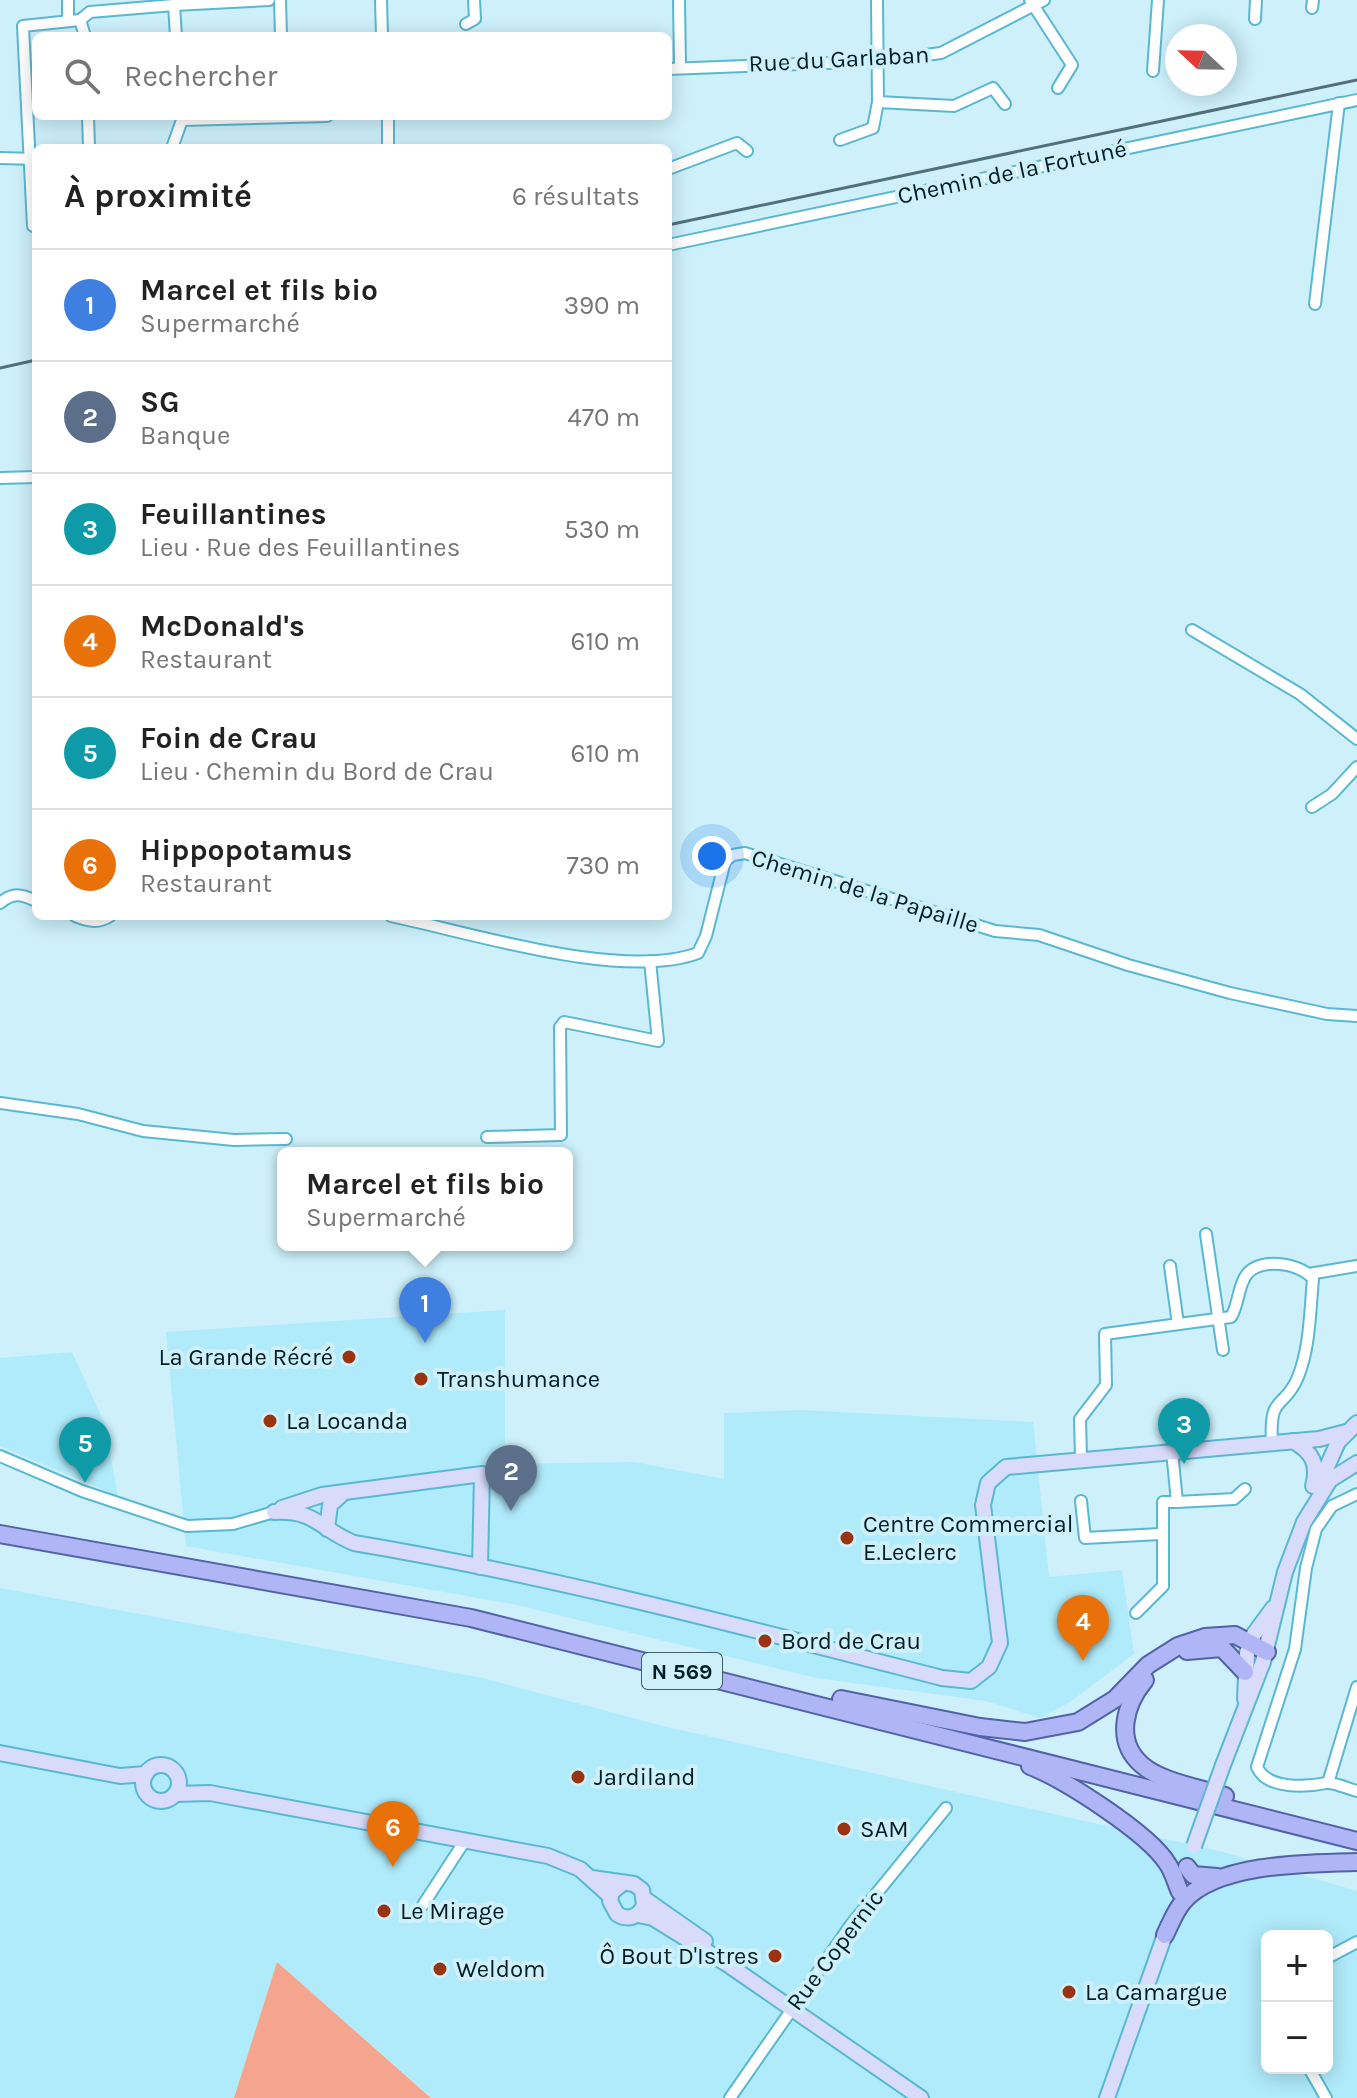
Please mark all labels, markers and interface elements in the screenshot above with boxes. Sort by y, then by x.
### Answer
north arrow [1165,24,1237,96]
search box [32,32,672,120]
street label: Rue du Garlaban [748,40,930,78]
icon: search [60,54,104,98]
text: Rechercher [124,58,277,94]
street label: Chemin de la Fortuné [895,134,1129,210]
text: À proximité [64,176,252,216]
text: 6 résultats [512,181,640,212]
text: Marcel et fils bio [140,272,378,308]
text: 1 [85,290,95,321]
text: 390 m [564,290,640,321]
text: Supermarché [140,308,300,339]
text: SG [140,384,179,420]
text: 2 [82,402,98,433]
text: 470 m [567,402,640,433]
text: Banque [140,420,230,451]
text: Feuillantines [140,496,327,532]
text: 3 [82,514,98,545]
text: 530 m [564,514,640,545]
text: Lieu · Rue des Feuillantines [140,532,460,563]
text: McDonald's [140,608,305,644]
text: 4 [82,626,98,657]
text: 610 m [571,626,640,657]
text: Restaurant [140,644,272,675]
text: Foin de Crau [140,720,318,756]
text: 5 [82,738,98,769]
text: 610 m [571,738,640,769]
text: Lieu · Chemin du Bord de Crau [140,756,494,787]
text: Hippopotamus [140,832,352,868]
your location [692,836,732,876]
street label: Chemin de la Papaille [748,843,982,939]
text: 6 [82,850,98,881]
text: 730 m [567,850,640,881]
text: Restaurant [140,868,272,899]
popup [277,1147,573,1251]
text: Marcel et fils bio [306,1166,544,1202]
text: Supermarché [306,1202,466,1233]
pin: 1 [399,1277,451,1343]
place label: La Grande Récré [158,1343,333,1371]
marker: La Grande Récré [340,1348,358,1366]
place label: Transhumance [437,1365,600,1393]
marker: Transhumance [412,1370,430,1388]
pin: 3 [1158,1398,1210,1464]
place label: La Locanda [286,1407,408,1435]
marker: La Locanda [261,1412,279,1430]
pin: 5 [59,1417,111,1483]
pin: 2 [485,1445,537,1511]
place label: Centre Commercial E.Leclerc [863,1510,1073,1566]
marker: Centre Commercial E.Leclerc [838,1529,856,1547]
pin: 4 [1057,1595,1109,1661]
place label: Bord de Crau [781,1627,921,1655]
marker: Bord de Crau [756,1632,774,1650]
road number: N 569 [642,1653,722,1689]
place label: Jardiland [594,1763,696,1791]
marker: Jardiland [569,1768,587,1786]
pin: 6 [367,1801,419,1867]
place label: SAM [860,1815,909,1843]
marker: SAM [835,1820,853,1838]
street label: Rue Copernic [780,1884,890,2016]
place label: Le Mirage [400,1897,505,1925]
marker: Le Mirage [375,1902,393,1920]
map controls [1261,1930,1333,2074]
button: + [1261,1930,1333,2002]
place label: Ô Bout D'Istres [599,1941,759,1970]
marker: Ô Bout D'Istres [766,1947,784,1965]
place label: Weldom [456,1955,546,1983]
marker: Weldom [431,1960,449,1978]
place label: La Camargue [1085,1978,1227,2006]
marker: La Camargue [1060,1983,1078,2001]
button: − [1261,2002,1333,2074]

